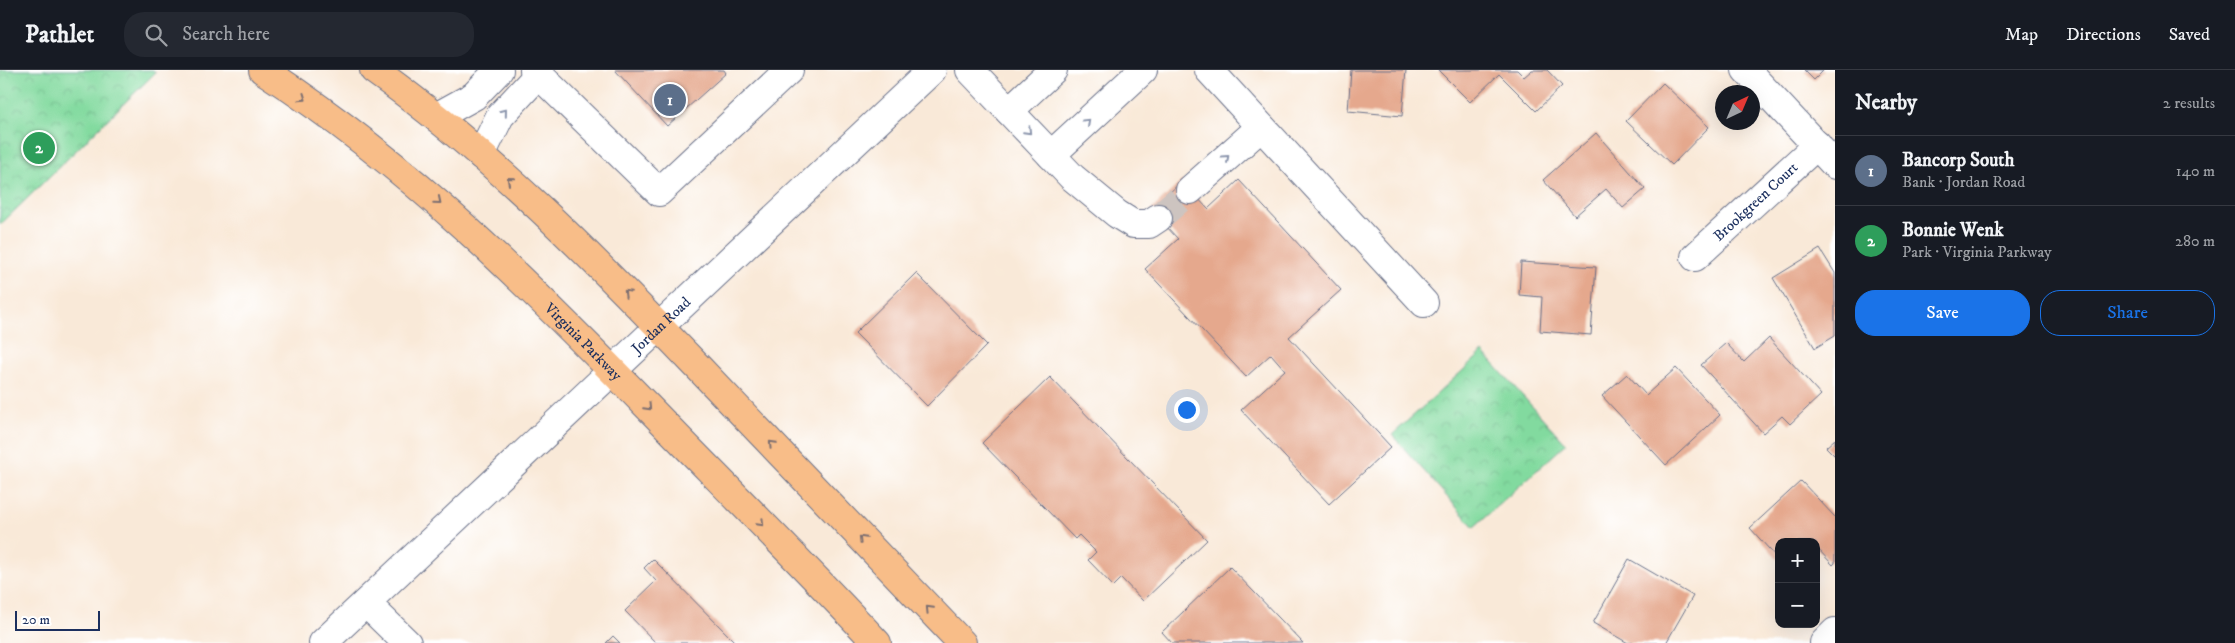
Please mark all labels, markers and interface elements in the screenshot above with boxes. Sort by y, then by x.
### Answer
search box [124,12,474,57]
text: Pathlet [25,20,94,50]
icon: search [142,21,170,49]
text: Search here [182,23,270,46]
text: Map [2005,24,2038,46]
text: Directions [2066,24,2141,46]
text: Saved [2169,24,2210,46]
pin: 1 [654,81,686,119]
north arrow [1715,85,1760,130]
text: Nearby [1855,90,1917,116]
one-way arrow [298,92,307,101]
text: 2 results [2163,93,2215,113]
one-way arrow [499,109,508,118]
one-way arrow [1081,119,1090,128]
one-way arrow [1022,125,1031,134]
pin: 2 [23,129,55,167]
text: Bancorp South [1902,149,2014,172]
one-way arrow [1220,155,1229,164]
street label: Brookgreen Court [1709,158,1802,245]
text: 1 [1868,161,1874,181]
text: 140 m [2176,161,2215,181]
text: Bank · Jordan Road [1902,172,2025,192]
one-way arrow [506,177,515,186]
one-way arrow [432,195,441,204]
text: Bonnie Wenk [1902,219,2004,242]
text: 2 [1867,231,1875,251]
text: 280 m [2175,231,2215,251]
text: Park · Virginia Parkway [1902,242,2052,262]
one-way arrow [623,290,632,299]
button: Save [1855,290,2030,336]
button: Share [2040,290,2215,336]
street label: Jordan Road [626,292,695,359]
street label: Virginia Parkway [540,298,627,385]
your location [1174,397,1200,423]
one-way arrow [642,401,651,410]
one-way arrow [769,441,778,450]
one-way arrow [755,518,764,527]
one-way arrow [859,536,868,545]
map controls [1775,538,1820,628]
button: + [1775,538,1820,583]
button: − [1775,583,1820,628]
one-way arrow [926,605,935,614]
scale bar [15,608,100,631]
text: 20 m [22,611,50,629]

